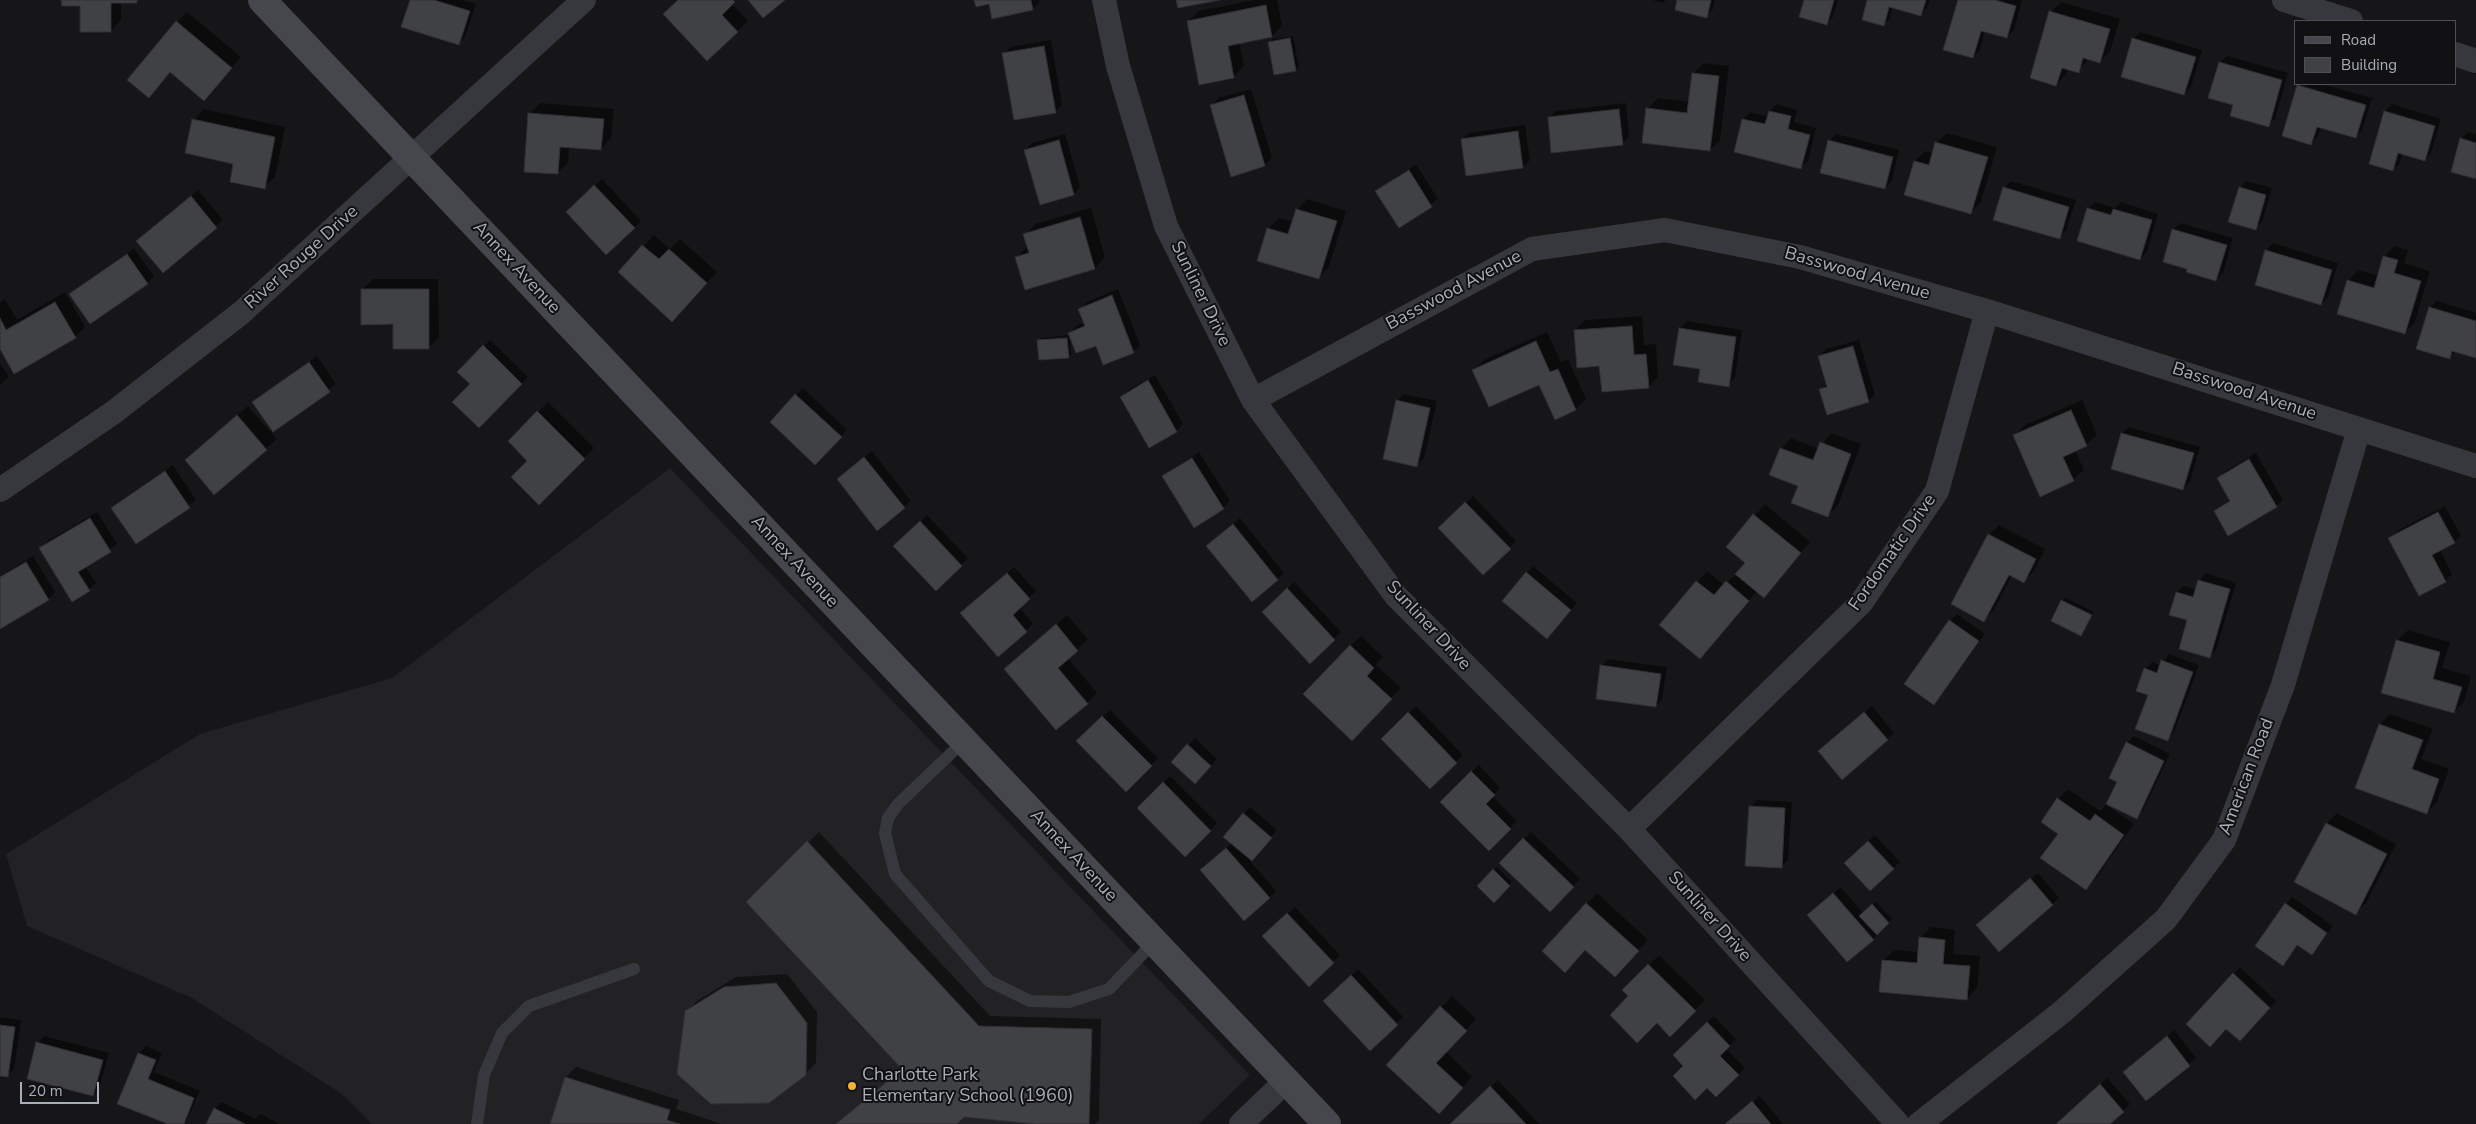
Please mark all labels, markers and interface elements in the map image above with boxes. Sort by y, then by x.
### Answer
legend [2294,20,2456,85]
text: Road [2341,30,2376,50]
text: Building [2341,55,2397,75]
street label: River Rouge Drive [241,201,363,315]
street label: Annex Avenue [468,217,564,319]
street label: Sunliner Drive [1165,238,1235,350]
street label: Basswood Avenue [1782,243,1932,305]
street label: Basswood Avenue [1383,246,1525,336]
street label: Basswood Avenue [2169,359,2319,425]
street label: Fordomatic Drive [1845,491,1941,615]
street label: Annex Avenue [746,511,842,613]
street label: Sunliner Drive [1381,577,1475,675]
street label: American Road [2215,716,2279,838]
street label: Annex Avenue [1025,805,1121,907]
street label: Sunliner Drive [1663,867,1755,967]
place label: Charlotte Park Elementary School (1960) [862,1065,1073,1108]
scale bar [22,1072,101,1104]
marker: Charlotte Park Elementary School (1960) [846,1080,858,1092]
text: 20 m [28,1081,63,1101]

